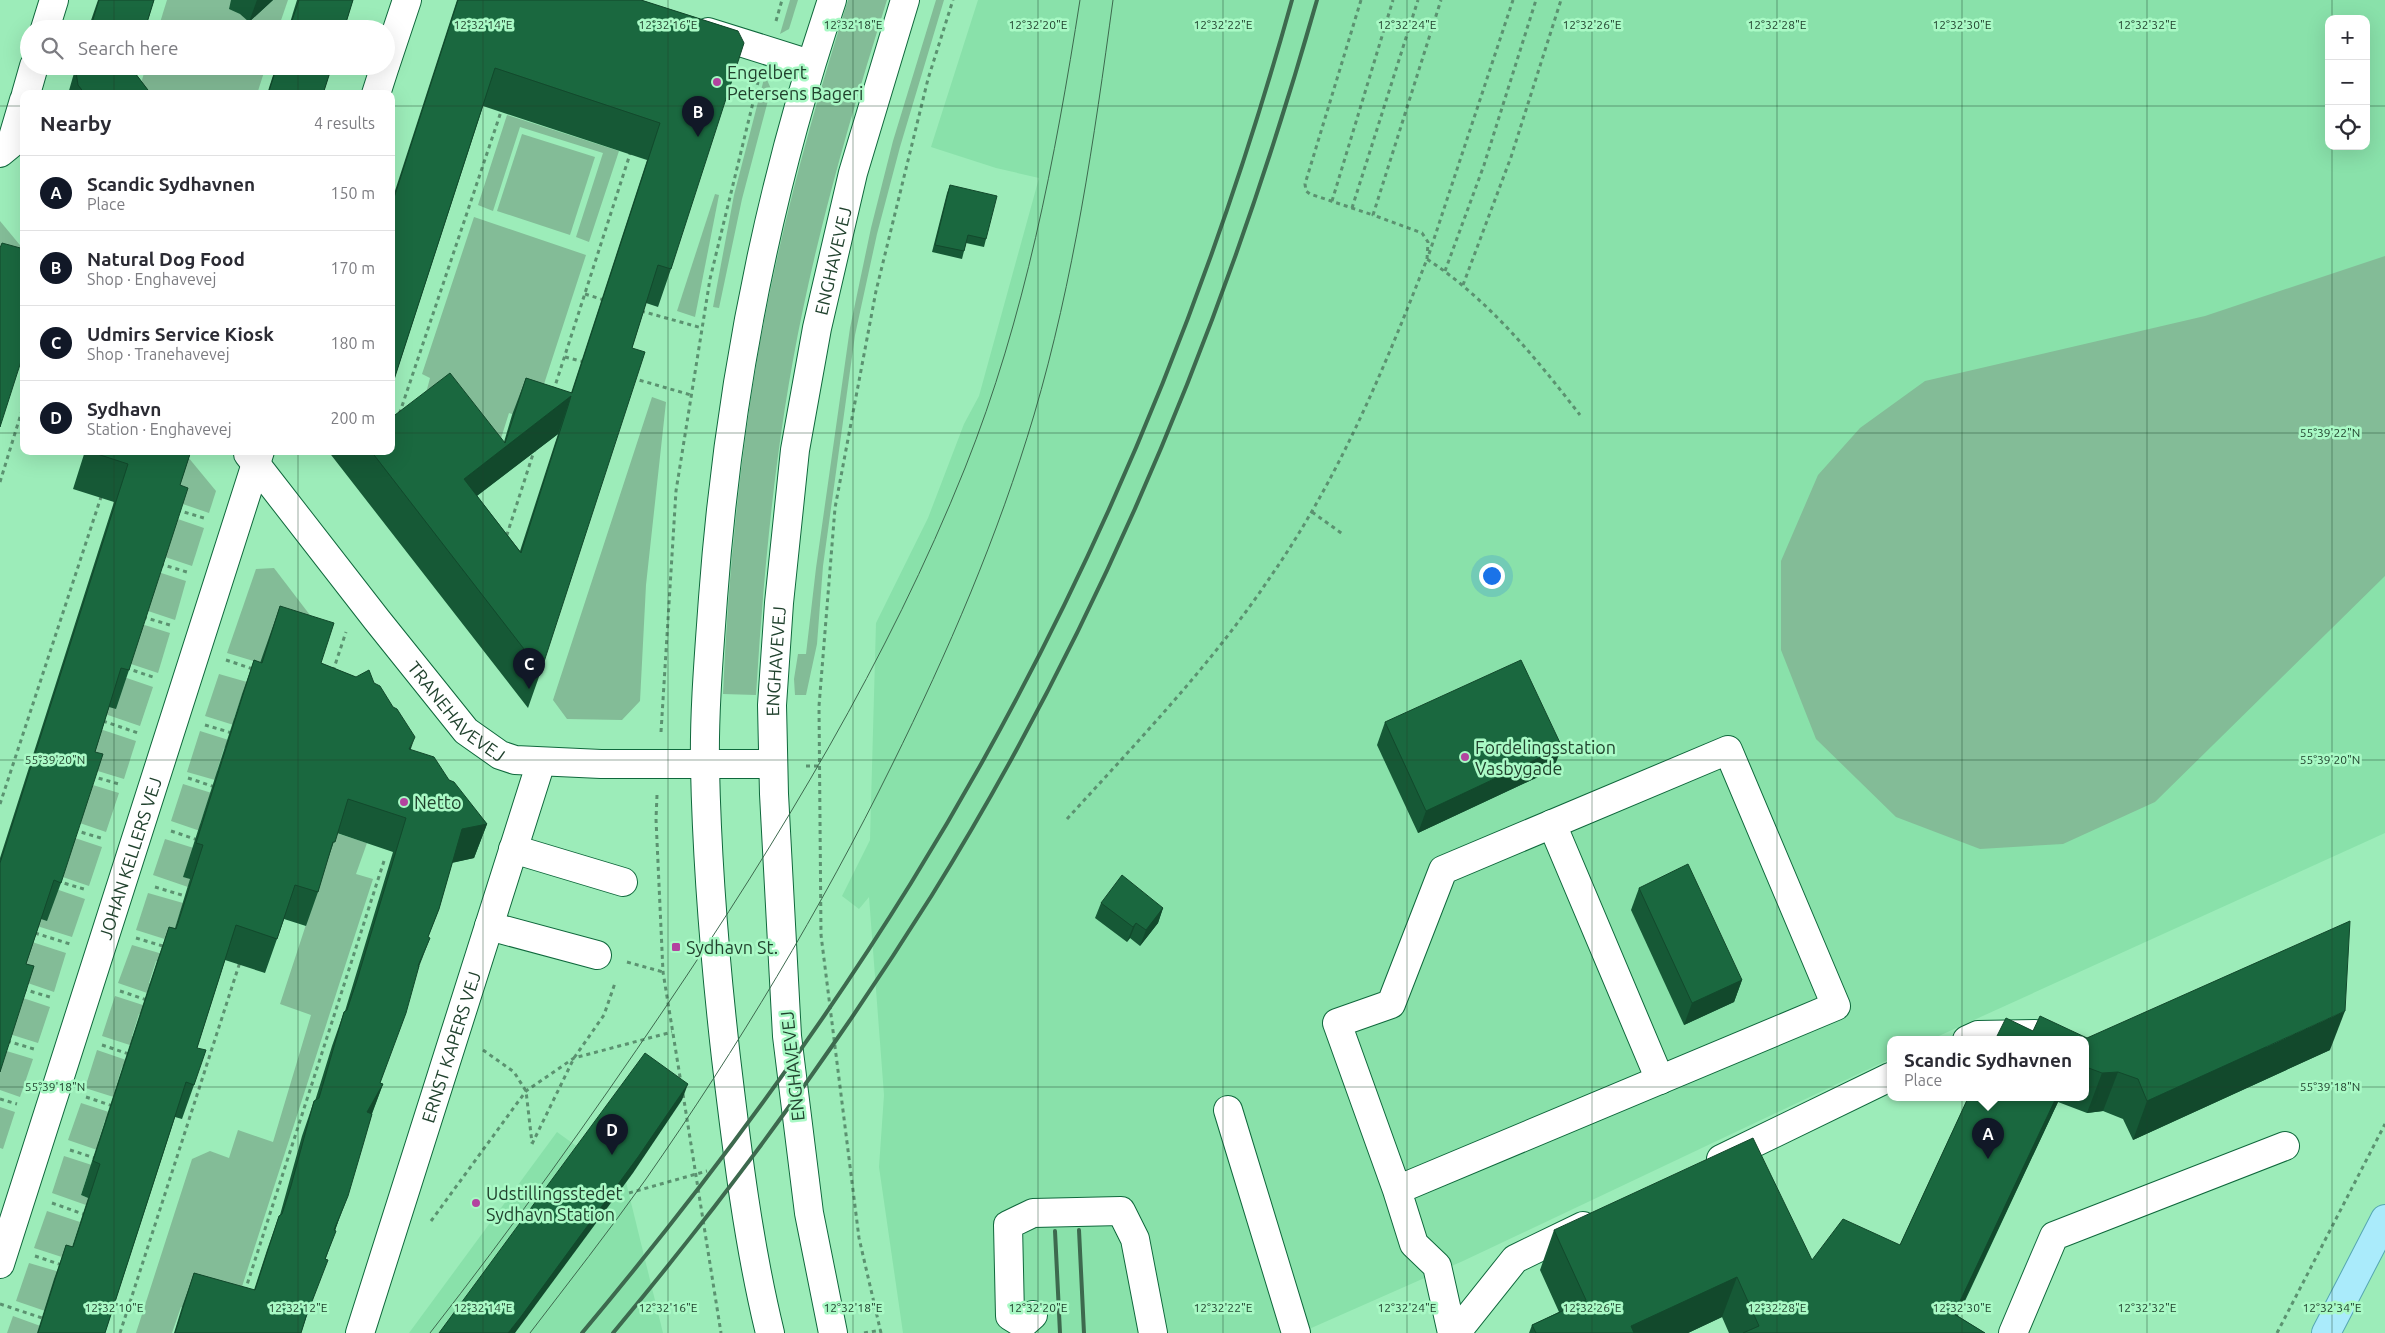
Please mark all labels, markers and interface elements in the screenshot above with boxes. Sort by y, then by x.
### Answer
map controls [2325,15,2370,150]
button: + [2325,15,2370,60]
text: 12°32'14"E [454,18,513,31]
text: 12°32'16"E [639,18,698,31]
text: 12°32'18"E [824,18,883,31]
text: 12°32'20"E [1009,18,1068,31]
text: 12°32'22"E [1194,18,1253,31]
text: 12°32'24"E [1378,18,1437,31]
text: 12°32'26"E [1563,18,1622,31]
text: 12°32'28"E [1748,18,1807,31]
text: 12°32'30"E [1933,18,1992,31]
text: 12°32'32"E [2118,18,2177,31]
search box [20,20,395,75]
icon: search [38,34,66,62]
text: Search here [78,37,178,59]
button: − [2325,60,2370,105]
place label: Engelbert Petersens Bageri [727,62,863,103]
marker: Engelbert Petersens Bageri [711,76,723,88]
pin: B [682,96,714,137]
button: locate [2325,105,2370,150]
text: Nearby [40,111,111,135]
text: 4 results [314,114,375,132]
text: Scandic Sydhavnen [87,173,255,195]
text: A [50,184,62,202]
text: 150 m [330,184,375,202]
text: Place [87,195,125,213]
street label: ENGHAVEVEJ [810,205,855,317]
text: Natural Dog Food [87,248,245,270]
text: B [51,259,61,277]
text: 170 m [330,259,375,277]
text: Shop · Enghavevej [87,270,216,288]
text: Udmirs Service Kiosk [87,323,274,345]
text: C [51,334,61,352]
text: 180 m [330,334,375,352]
text: Shop · Tranehavevej [87,345,230,363]
text: Sydhavn [87,398,161,420]
text: D [50,409,62,427]
text: 200 m [330,409,375,427]
text: Station · Enghavevej [87,420,232,438]
text: 55°39'22"N [2300,426,2360,439]
your location [1479,563,1505,589]
street label: ENGHAVEVEJ [762,605,789,717]
pin: C [513,648,545,689]
street label: TRANEHAVEVEJ [404,657,509,765]
place label: Fordelingsstation Vasbygade [1475,737,1616,778]
marker: Fordelingsstation Vasbygade [1459,751,1471,763]
text: 55°39'20"N [25,753,85,766]
text: 55°39'20"N [2300,753,2360,766]
street label: JOHAN KELLERS VEJ [94,775,165,942]
place label: Netto [414,792,461,812]
marker: Netto [398,796,410,808]
place label: Sydhavn St. [686,937,778,957]
marker: Sydhavn St. [670,941,682,953]
street label: ERNST KAPERS VEJ [417,969,484,1125]
street label: ENGHAVEVEJ [776,1010,808,1122]
popup [1887,1036,2089,1101]
text: Scandic Sydhavnen [1904,1049,2072,1071]
text: Place [1904,1071,1942,1089]
text: 55°39'18"N [25,1080,85,1093]
text: 55°39'18"N [2300,1080,2360,1093]
pin: D [596,1114,628,1155]
pin: A [1972,1118,2004,1159]
place label: Udstillingsstedet Sydhavn Station [486,1183,623,1224]
marker: Udstillingsstedet Sydhavn Station [470,1197,482,1209]
text: 12°32'10"E [85,1301,144,1314]
text: 12°32'12"E [269,1301,328,1314]
text: 12°32'14"E [454,1301,513,1314]
text: 12°32'16"E [639,1301,698,1314]
text: 12°32'18"E [824,1301,883,1314]
text: 12°32'20"E [1009,1301,1068,1314]
text: 12°32'22"E [1194,1301,1253,1314]
text: 12°32'24"E [1378,1301,1437,1314]
text: 12°32'26"E [1563,1301,1622,1314]
text: 12°32'28"E [1748,1301,1807,1314]
text: 12°32'30"E [1933,1301,1992,1314]
text: 12°32'32"E [2118,1301,2177,1314]
text: 12°32'34"E [2303,1301,2362,1314]

